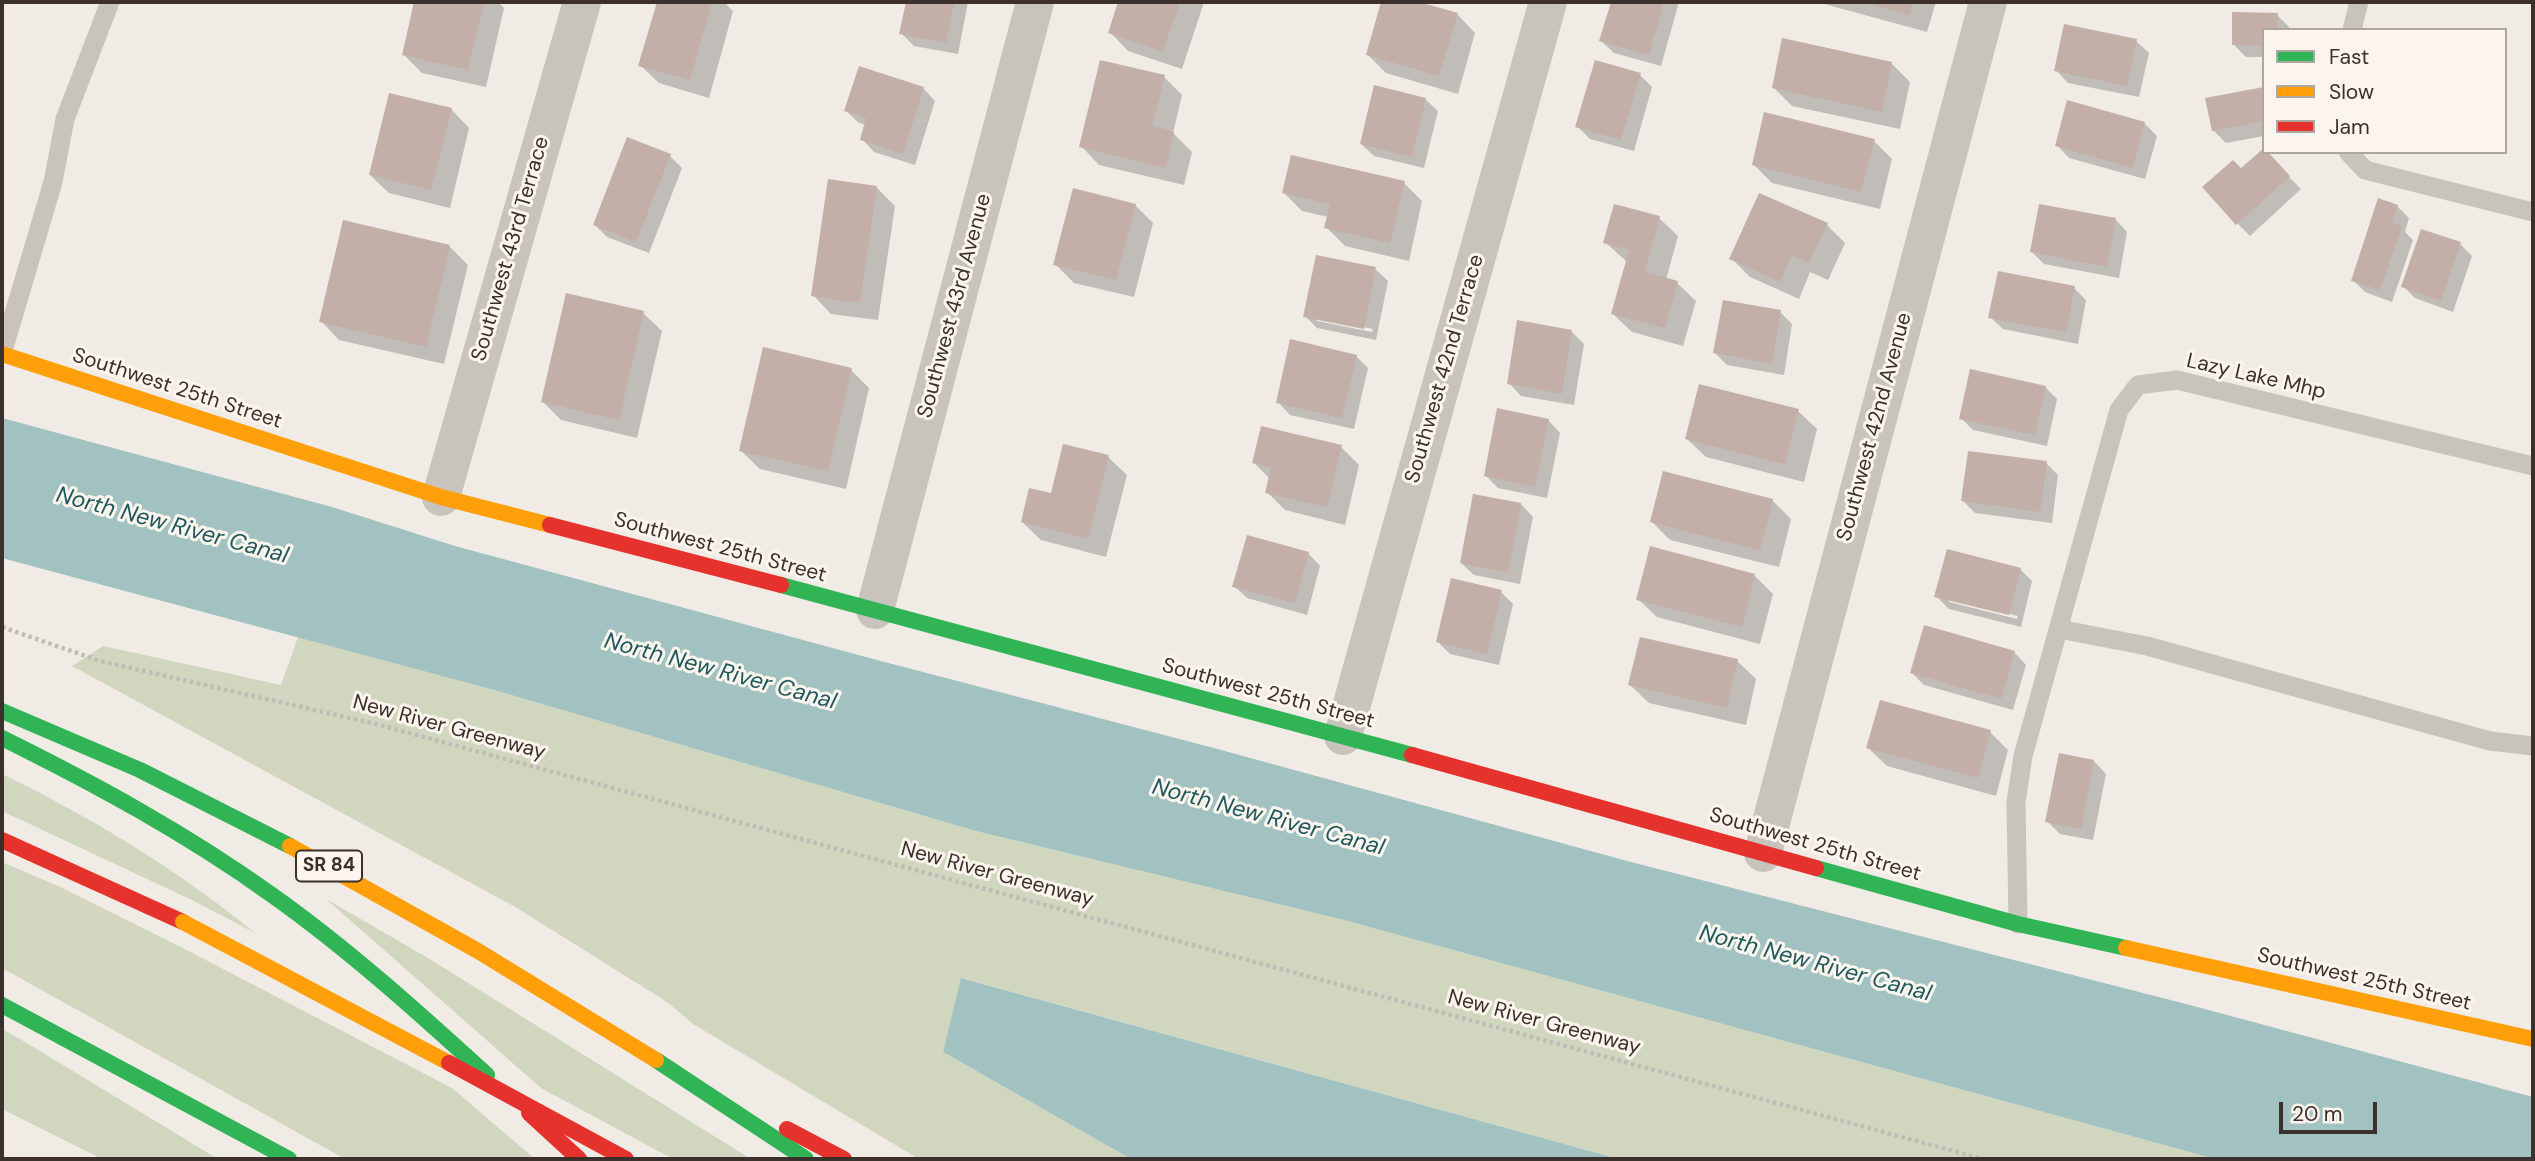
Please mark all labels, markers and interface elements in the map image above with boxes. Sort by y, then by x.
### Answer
legend [2262,28,2507,154]
text: Fast [2329,43,2369,71]
text: Slow [2329,78,2374,106]
text: Jam [2329,113,2370,141]
street label: Southwest 43rd Terrace [467,134,555,364]
street label: Southwest 43rd Avenue [913,191,997,421]
street label: Southwest 42nd Terrace [1400,252,1490,486]
street label: Southwest 42nd Avenue [1832,310,1918,544]
street label: Southwest 25th Street [69,343,285,435]
street label: Lazy Lake Mhp [2184,349,2328,405]
water label: North New River Canal [53,482,291,570]
street label: Southwest 25th Street [611,508,829,588]
water label: North New River Canal [601,628,839,716]
street label: Southwest 25th Street [1159,654,1377,734]
street label: New River Greenway [350,690,548,766]
water label: North New River Canal [1149,774,1387,862]
street label: Southwest 25th Street [1706,803,1924,887]
street label: New River Greenway [898,837,1096,913]
road number: SR 84 [296,850,362,881]
water label: North New River Canal [1696,920,1934,1008]
street label: Southwest 25th Street [2255,943,2473,1017]
street label: New River Greenway [1445,985,1643,1061]
scale bar [2283,1088,2381,1132]
text: 20 m [2292,1100,2343,1128]

